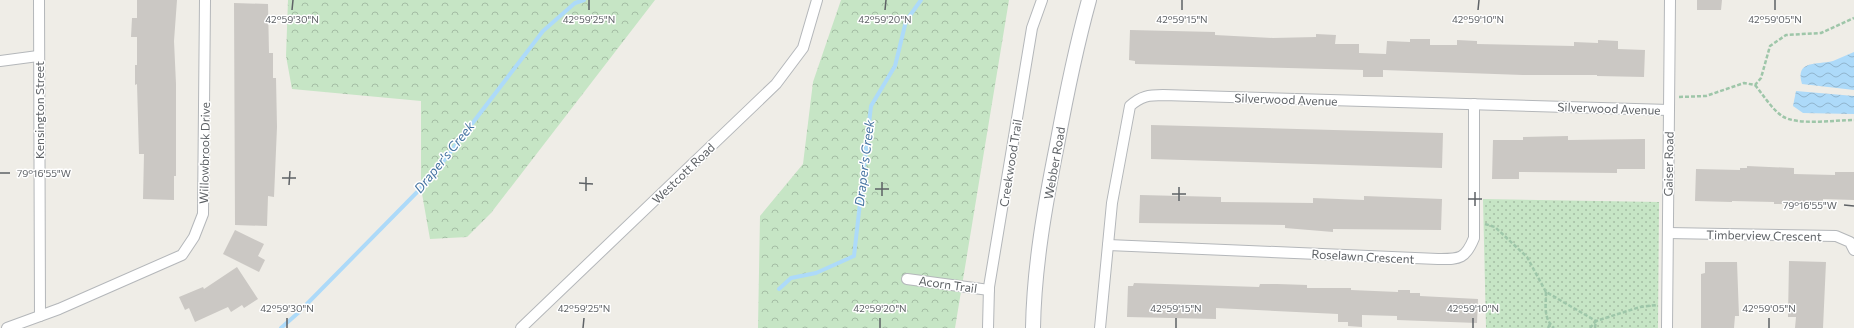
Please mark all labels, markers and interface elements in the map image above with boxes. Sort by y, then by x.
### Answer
text: 42°59'30"N [265,13,319,25]
text: 42°59'25"N [563,13,615,25]
text: 42°59'20"N [858,13,912,25]
text: 42°59'15"N [1156,13,1208,25]
text: 42°59'10"N [1452,13,1504,25]
text: 42°59'05"N [1748,13,1802,25]
street label: Kensington Street [32,61,46,159]
street label: Silverwood Avenue [1234,90,1338,108]
street label: Silverwood Avenue [1557,99,1661,117]
street label: Willowbrook Drive [196,102,212,204]
water label: Draper's Creek [410,117,478,196]
water label: Draper's Creek [851,118,877,207]
street label: Creekwood Trail [996,118,1024,208]
street label: Webber Road [1041,126,1067,200]
street label: Gaiser Road [1660,131,1676,197]
street label: Westcott Road [649,140,717,206]
text: 79°16'55"W [17,167,71,179]
text: 79°16'55"W [1783,199,1837,211]
street label: Timberview Crescent [1706,227,1822,243]
street label: Roselawn Crescent [1311,246,1415,266]
street label: Acorn Trail [918,273,978,295]
text: 42°59'30"N [260,302,314,314]
text: 42°59'25"N [558,302,610,314]
text: 42°59'20"N [853,302,907,314]
text: 42°59'15"N [1150,302,1202,314]
text: 42°59'10"N [1447,302,1499,314]
text: 42°59'05"N [1742,302,1796,314]

